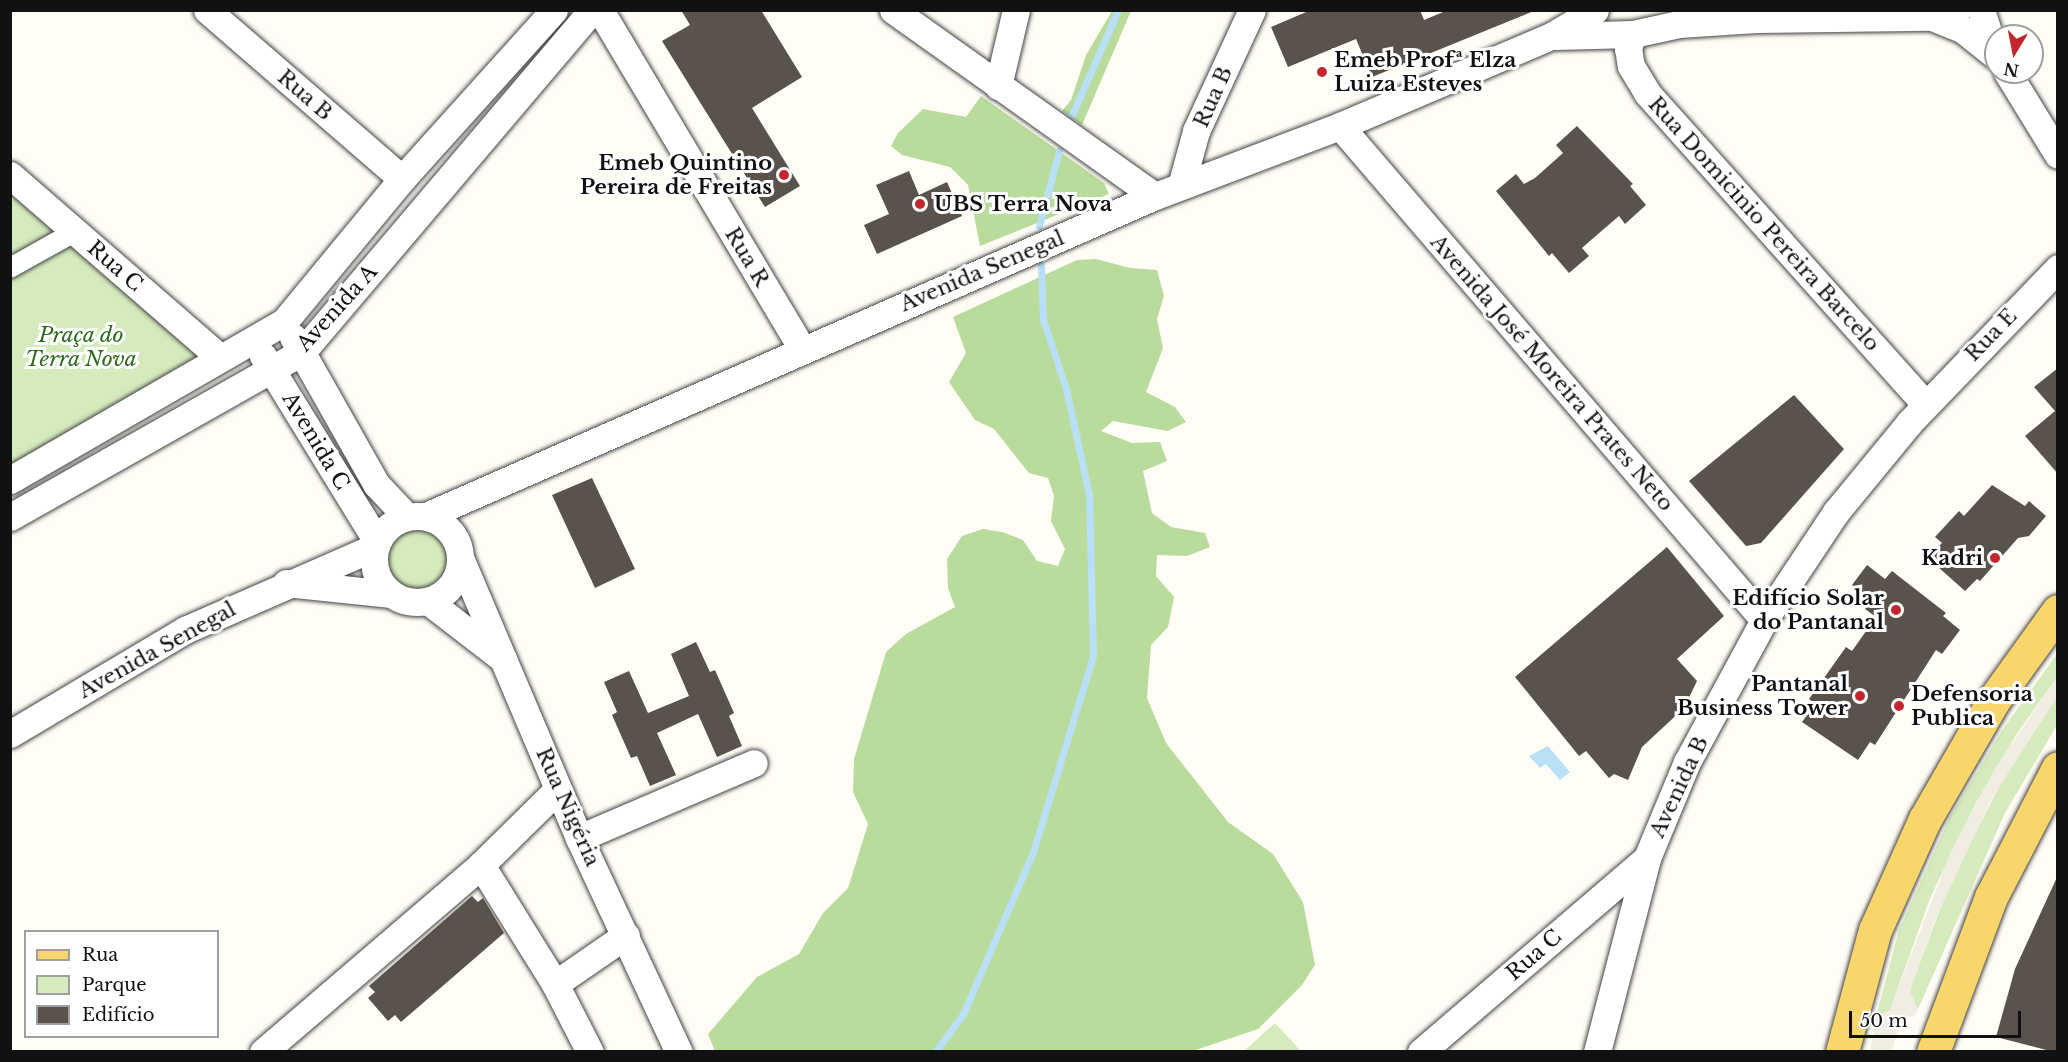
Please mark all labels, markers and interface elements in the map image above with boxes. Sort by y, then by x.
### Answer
north arrow [1984,24,2044,84]
place label: Emeb Profª Elza Luiza Esteves [1334,47,1516,97]
text: N [2002,59,2020,81]
street label: Rua B [1188,62,1238,132]
street label: Rua B [272,64,338,126]
marker: Emeb Profª Elza Luiza Esteves [1315,65,1329,79]
street label: Rua Domicinio Pereira Barcelo [1643,91,1885,357]
place label: Emeb Quintino Pereira de Freitas [580,150,772,200]
marker: Emeb Quintino Pereira de Freitas [777,168,791,182]
place label: UBS Terra Nova [934,191,1113,217]
marker: UBS Terra Nova [911,195,929,213]
street label: Rua R [720,223,774,291]
street label: Avenida Senegal [896,225,1068,317]
street label: Avenida José Moreira Prates Neto [1425,230,1679,516]
street label: Rua C [82,235,148,297]
street label: Avenida A [291,259,383,357]
street label: Rua E [1960,303,2022,367]
park label: Praça do Terra Nova [25,322,137,372]
street label: Avenida C [277,387,355,495]
place label: Kadri [1921,545,1983,571]
marker: Kadri [1988,551,2002,565]
place label: Edifício Solar do Pantanal [1732,585,1884,635]
street label: Avenida Senegal [74,596,240,704]
marker: Edifício Solar do Pantanal [1889,603,1903,617]
place label: Pantanal Business Tower [1676,671,1848,721]
place label: Defensoria Publica [1911,681,2033,731]
marker: Pantanal Business Tower [1853,689,1867,703]
marker: Defensoria Publica [1892,699,1906,713]
street label: Avenida B [1645,732,1713,842]
street label: Rua Nigéria [531,744,605,870]
street label: Rua C [1501,924,1567,986]
legend [24,930,219,1038]
text: Rua [82,944,118,966]
text: Parque [82,974,147,996]
scale bar [1852,999,2024,1037]
text: Edifício [82,1004,155,1026]
text: 50 m [1860,1010,1908,1032]

